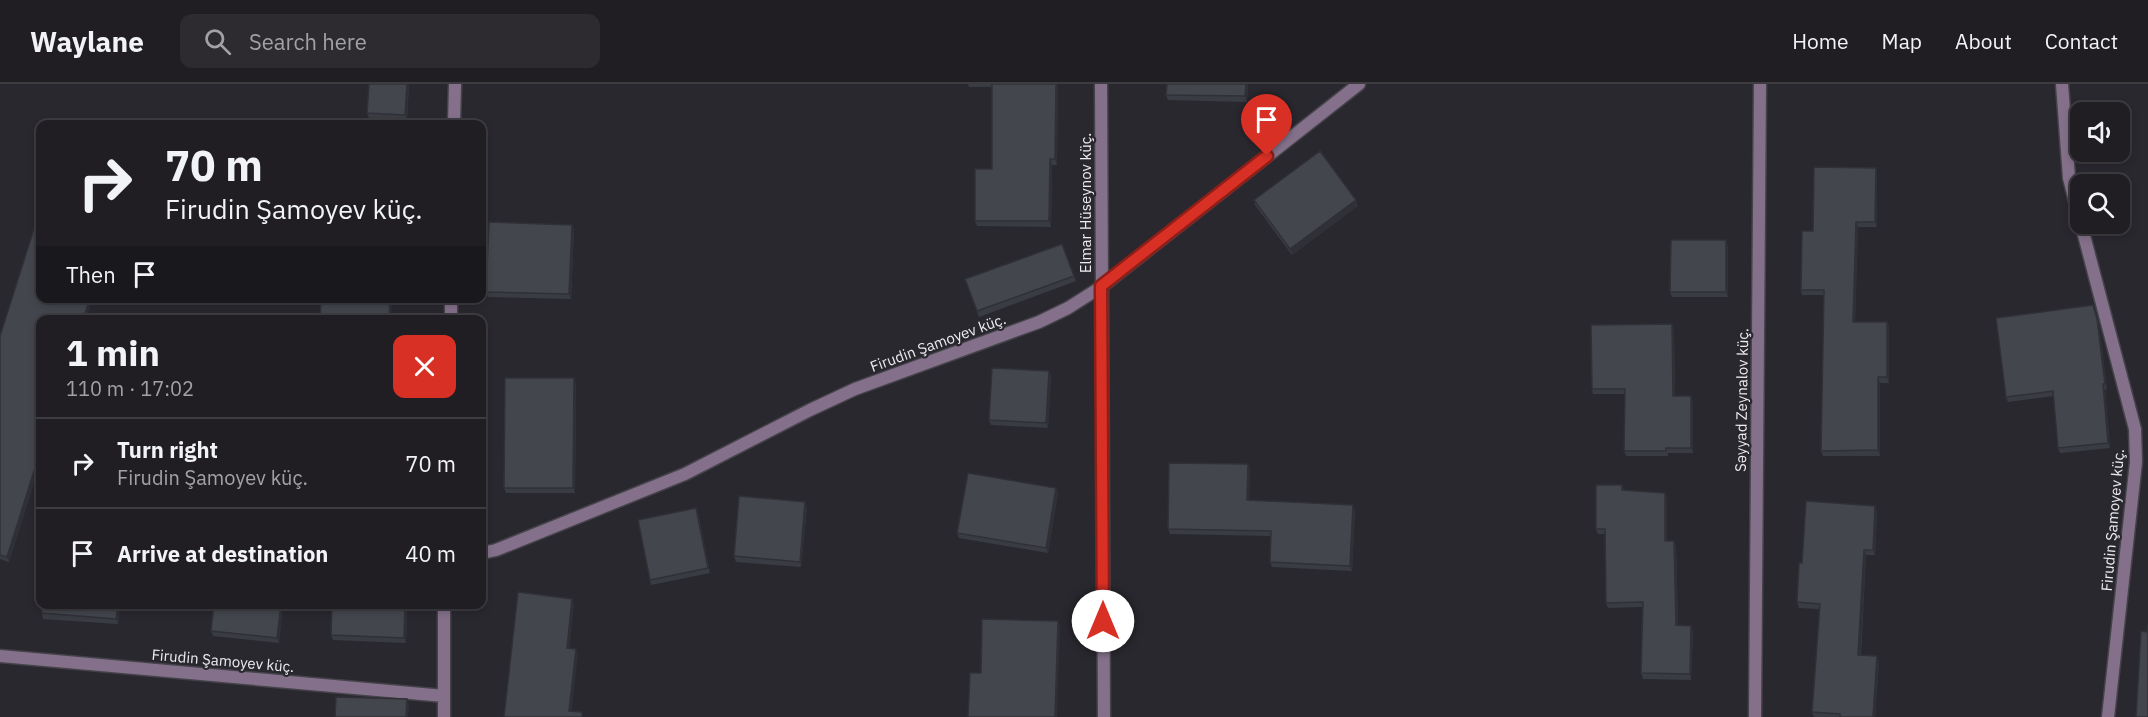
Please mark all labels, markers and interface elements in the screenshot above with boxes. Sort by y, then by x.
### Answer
search box [180,14,600,68]
text: Waylane [30,23,144,60]
icon: search [201,25,234,58]
text: Search here [249,27,367,56]
text: Home [1792,27,1849,55]
text: Map [1882,27,1922,55]
text: About [1955,27,2012,55]
text: Contact [2045,27,2118,55]
pin [1241,94,1292,156]
map controls [2070,102,2130,234]
button: sound [2070,102,2130,162]
icon: arrive [1250,103,1283,136]
street label: Elmar Hüseynov küç. [1076,133,1095,273]
text: 70 m [165,138,263,193]
icon: right [66,144,144,222]
button: search [2070,174,2130,234]
text: Firudin Şamoyev küç. [165,191,423,226]
icon: arrive [128,258,161,291]
text: Then [66,260,116,289]
street label: Firudin Şamoyev küç. [867,309,1008,376]
street label: Səyyad Zeynalov küç. [1731,328,1752,472]
text: 1 min [66,329,160,376]
button: close [393,335,456,398]
text: 110 m · 17:02 [66,375,194,402]
text: Turn right [117,435,218,464]
icon: right [66,447,99,480]
street label: Firudin Şamoyev küç. [2097,448,2128,592]
text: 70 m [405,449,456,478]
text: Firudin Şamoyev küç. [117,464,308,491]
icon: arrive [66,537,99,570]
text: Arrive at destination [117,539,328,568]
text: 40 m [405,539,456,568]
position arrow [1071,589,1135,653]
street label: Firudin Şamoyev küç. [151,645,295,676]

